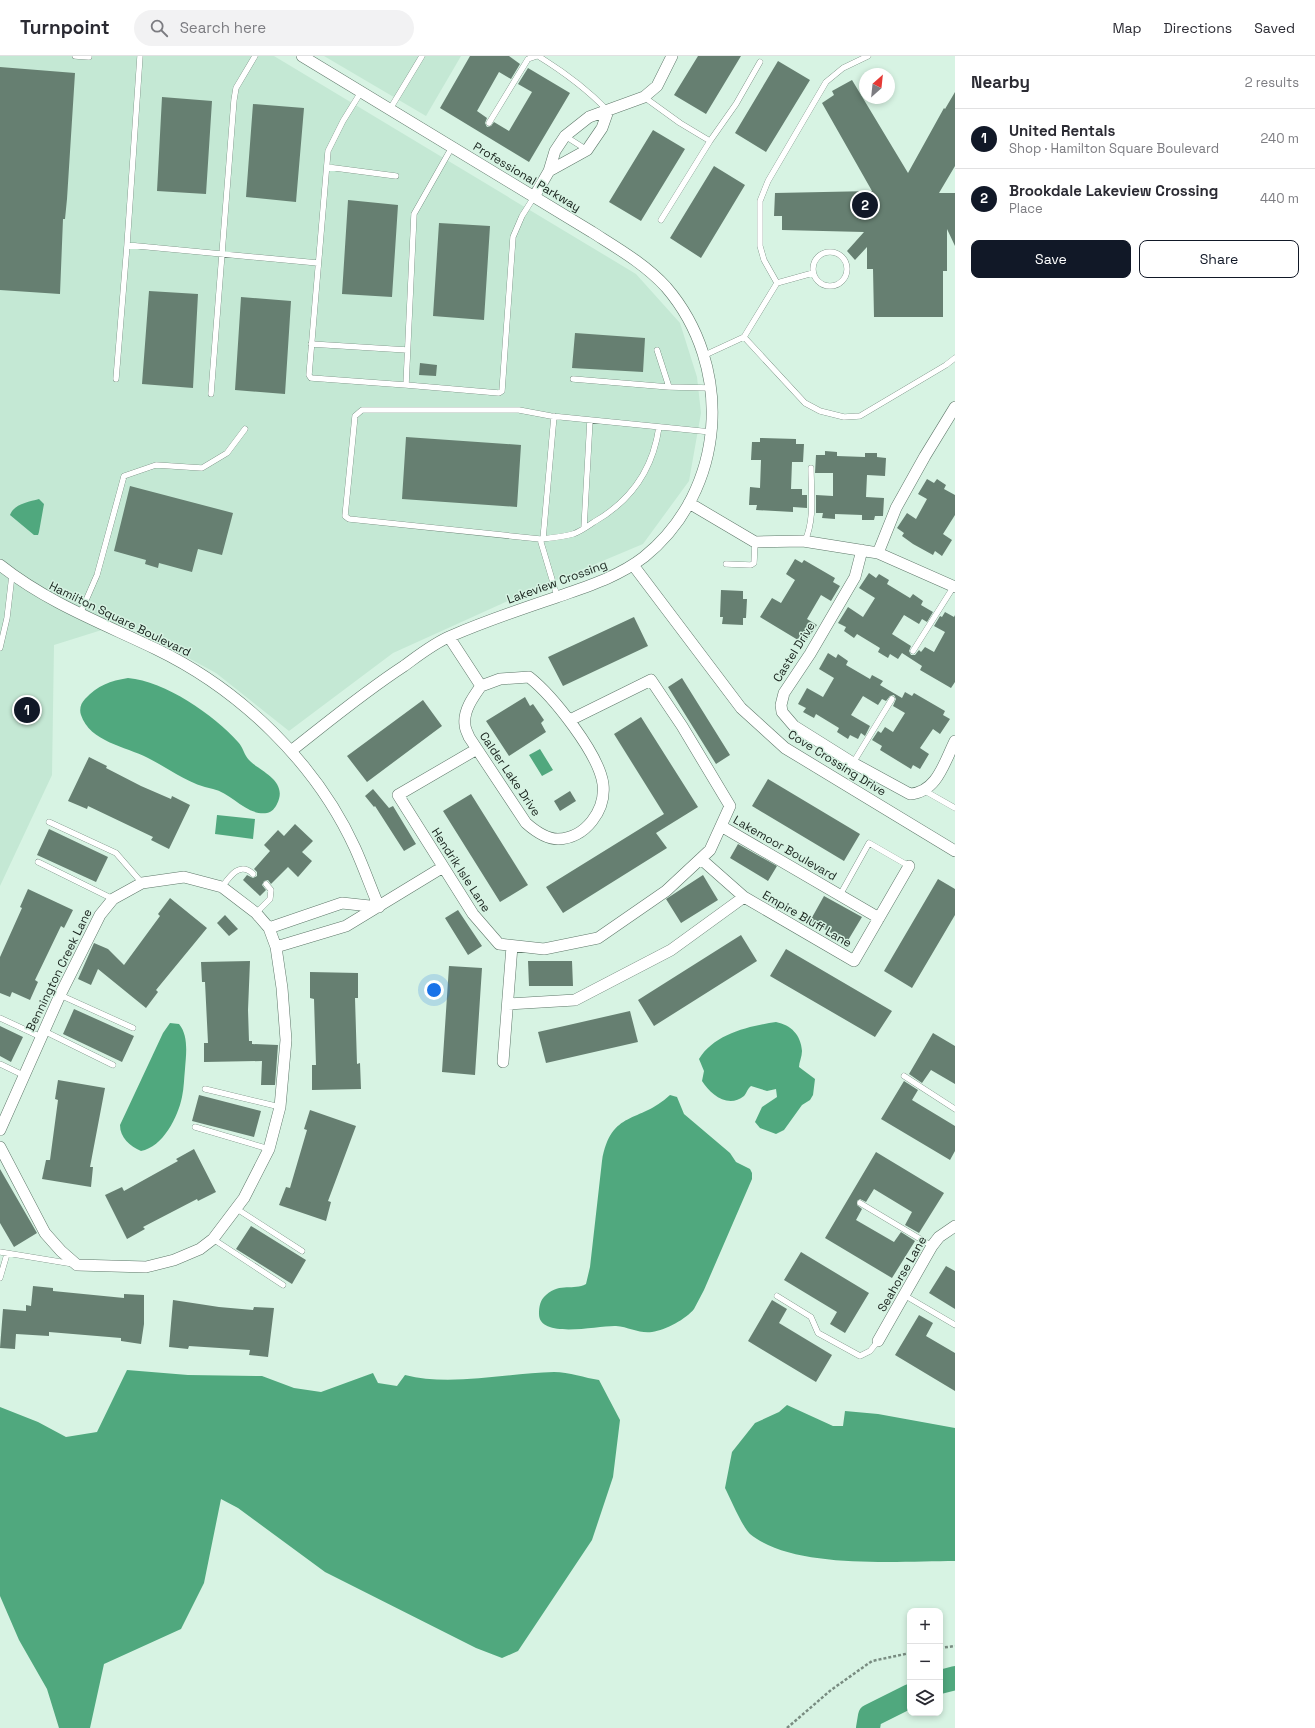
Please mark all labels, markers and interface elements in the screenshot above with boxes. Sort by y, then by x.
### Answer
search box [134,10,414,46]
text: Turnpoint [20,15,110,40]
icon: search [148,17,170,39]
text: Search here [180,18,266,37]
text: Map [1112,19,1142,37]
text: Directions [1164,19,1232,37]
text: Saved [1254,19,1295,37]
north arrow [859,68,895,104]
text: Nearby [971,71,1030,93]
text: 2 results [1245,74,1299,91]
text: United Rentals [1009,121,1115,140]
text: 1 [981,130,987,147]
text: 240 m [1261,130,1299,147]
street label: Professional Parkway [470,139,584,215]
text: Shop · Hamilton Square Boulevard [1009,140,1219,157]
text: Brookdale Lakeview Crossing [1009,181,1218,200]
pin: 2 [852,190,878,220]
text: 2 [980,190,988,207]
text: 440 m [1260,190,1299,207]
text: Place [1009,200,1043,217]
button: Save [971,240,1131,278]
button: Share [1139,240,1299,278]
street label: Lakeview Crossing [505,556,609,608]
street label: Hamilton Square Boulevard [47,578,193,660]
street label: Castel Drive [769,619,819,685]
pin: 1 [14,695,40,725]
street label: Cove Crossing Drive [785,726,889,800]
street label: Calder Lake Drive [476,729,544,819]
street label: Lakemoor Boulevard [730,812,840,884]
street label: Hendrik Isle Lane [428,825,494,915]
street label: Empire Bluff Lane [759,887,855,951]
street label: Bennington Creek Lane [22,906,96,1034]
your location [424,980,444,1000]
street label: Seahorse Lane [874,1233,930,1315]
map controls [907,1608,943,1716]
button: + [907,1608,943,1644]
button: − [907,1644,943,1680]
button: layers [907,1680,943,1716]

